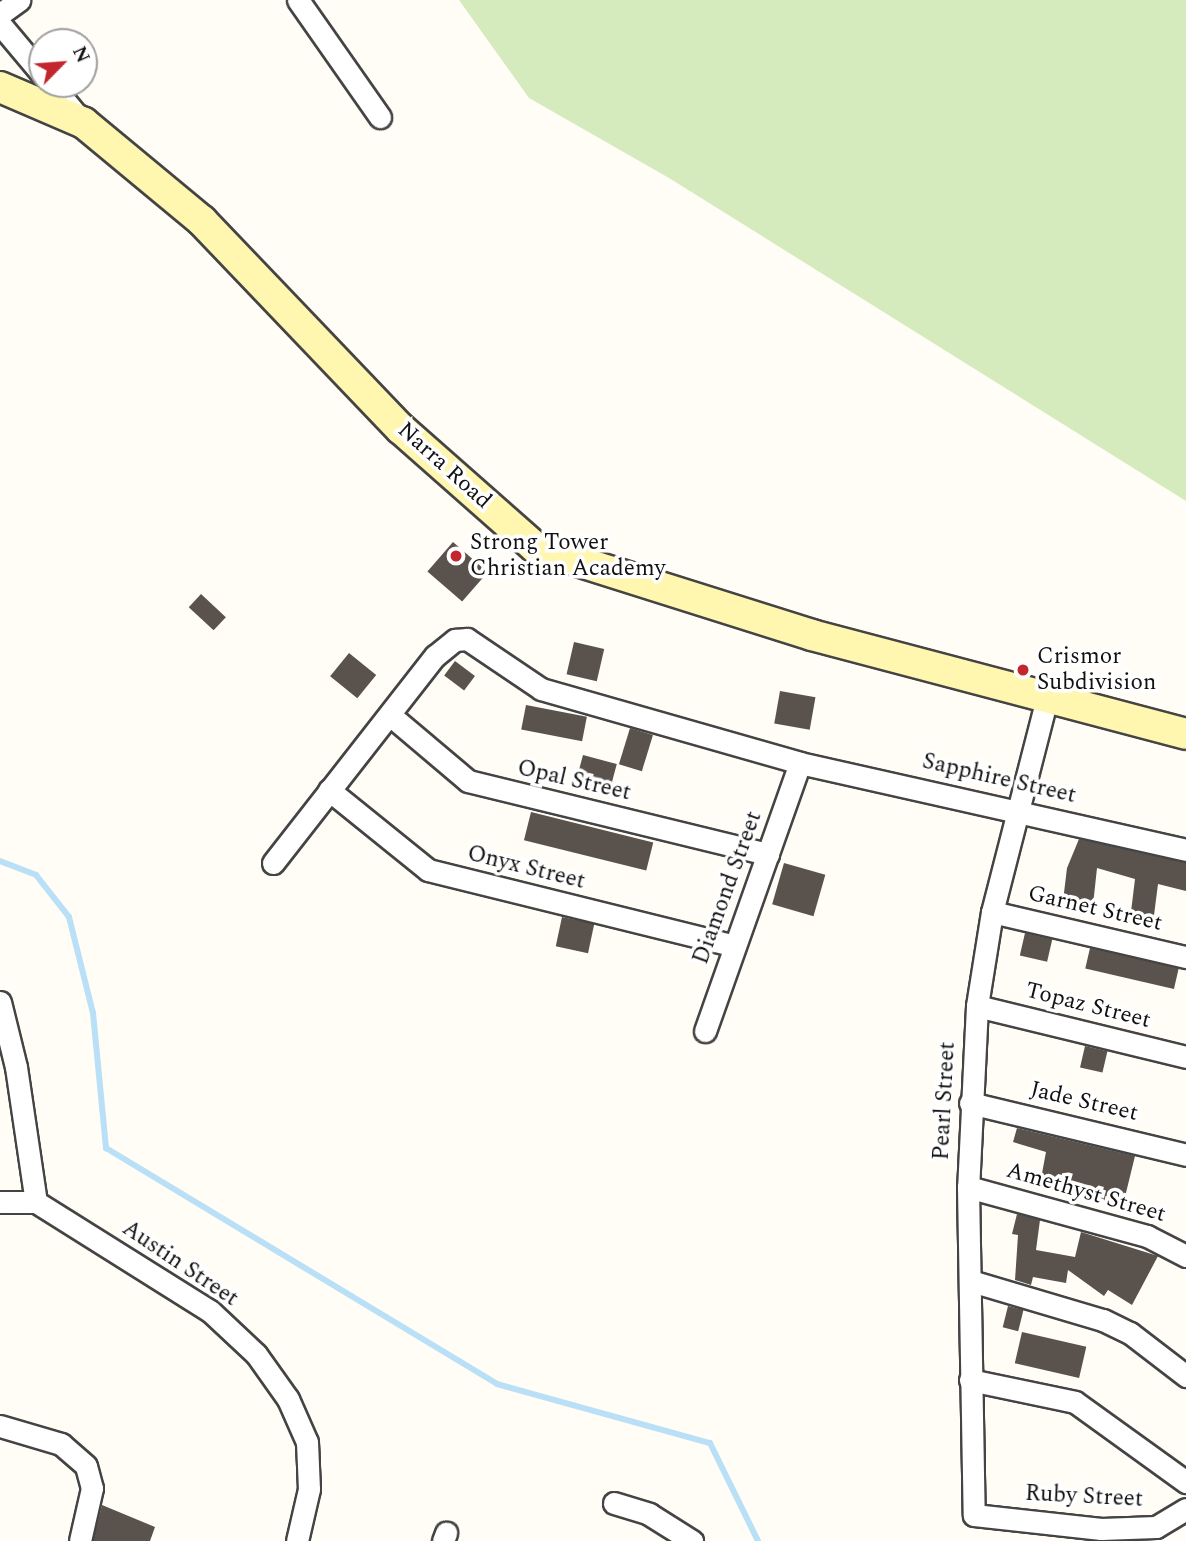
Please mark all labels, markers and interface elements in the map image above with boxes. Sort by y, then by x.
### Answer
north arrow [28,28,98,98]
text: N [64,42,97,68]
street label: Narra Road [391,417,497,515]
place label: Strong Tower Christian Academy [470,529,665,583]
marker: Strong Tower Christian Academy [448,548,464,564]
place label: Crismor Subdivision [1037,643,1156,697]
marker: Crismor Subdivision [1015,662,1031,678]
street label: Sapphire Street [919,748,1079,810]
street label: Opal Street [515,755,633,807]
street label: Diamond Street [688,808,768,968]
street label: Onyx Street [464,840,588,896]
street label: Garnet Street [1025,880,1165,938]
street label: Topaz Street [1022,977,1154,1035]
street label: Pearl Street [928,1041,962,1161]
street label: Jade Street [1027,1076,1141,1128]
street label: Amethyst Street [1003,1157,1169,1229]
street label: Austin Street [117,1215,243,1313]
street label: Ruby Street [1024,1480,1144,1514]

